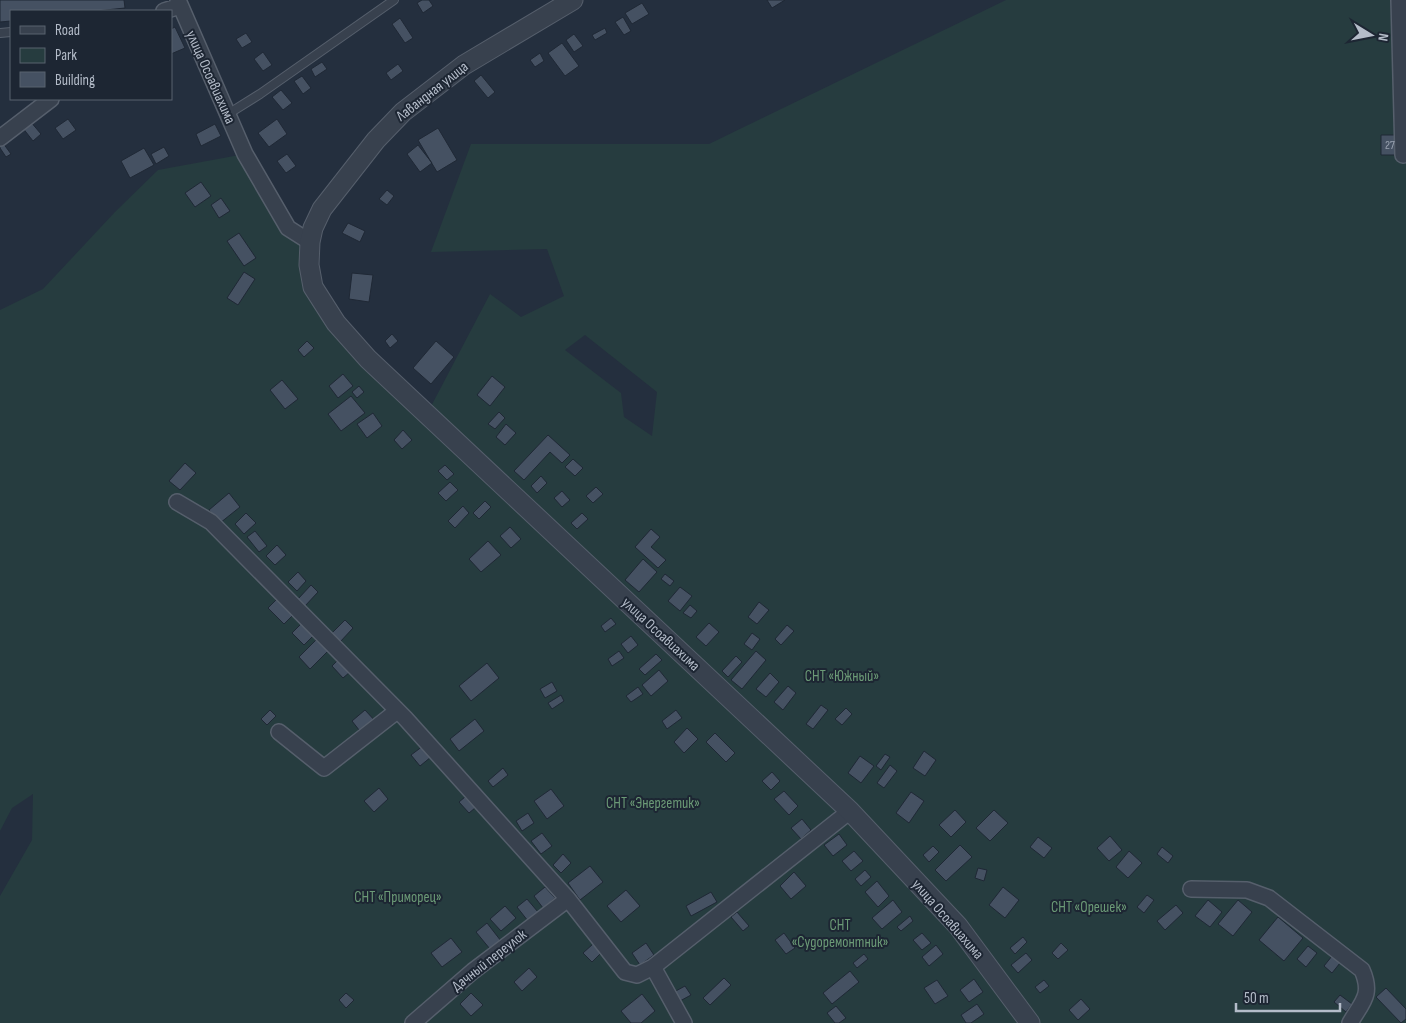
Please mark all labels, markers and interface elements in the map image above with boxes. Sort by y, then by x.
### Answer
legend [10,10,172,100]
north arrow [1346,10,1396,60]
text: Road [55,21,80,40]
street label: улица Осоавиахима [181,28,240,127]
text: N [1374,32,1392,42]
text: Park [55,46,77,65]
street label: Лавандная улица [392,57,472,126]
text: Building [55,71,95,90]
house number: 27 [1385,138,1395,153]
street label: улица Осоавиахима [618,593,704,676]
park label: СНТ «Южный» [805,667,879,686]
park label: СНТ «Энергетик» [606,794,700,813]
street label: улица Осоавиахима [908,875,988,964]
park label: СНТ «Приморец» [354,888,442,907]
park label: СНТ «Орешек» [1051,898,1127,917]
park label: СНТ «Судоремонтник» [791,916,889,952]
street label: Дачный переулок [448,925,531,996]
scale bar [1236,980,1340,1012]
text: 50 m [1244,989,1269,1008]

